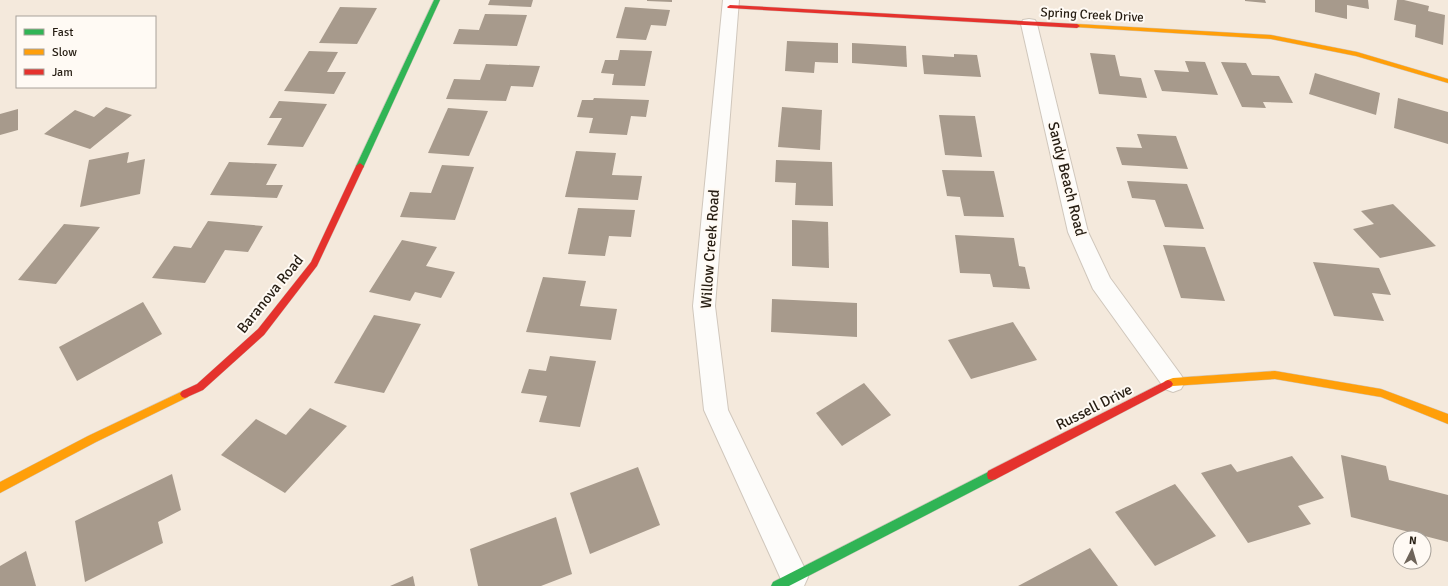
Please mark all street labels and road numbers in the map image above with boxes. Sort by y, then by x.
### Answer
street label: Spring Creek Drive [1040,4,1144,26]
street label: Sandy Beach Road [1044,120,1090,238]
street label: Willow Creek Road [697,189,723,309]
street label: Baranova Road [233,251,307,337]
street label: Russell Drive [1053,380,1135,434]

